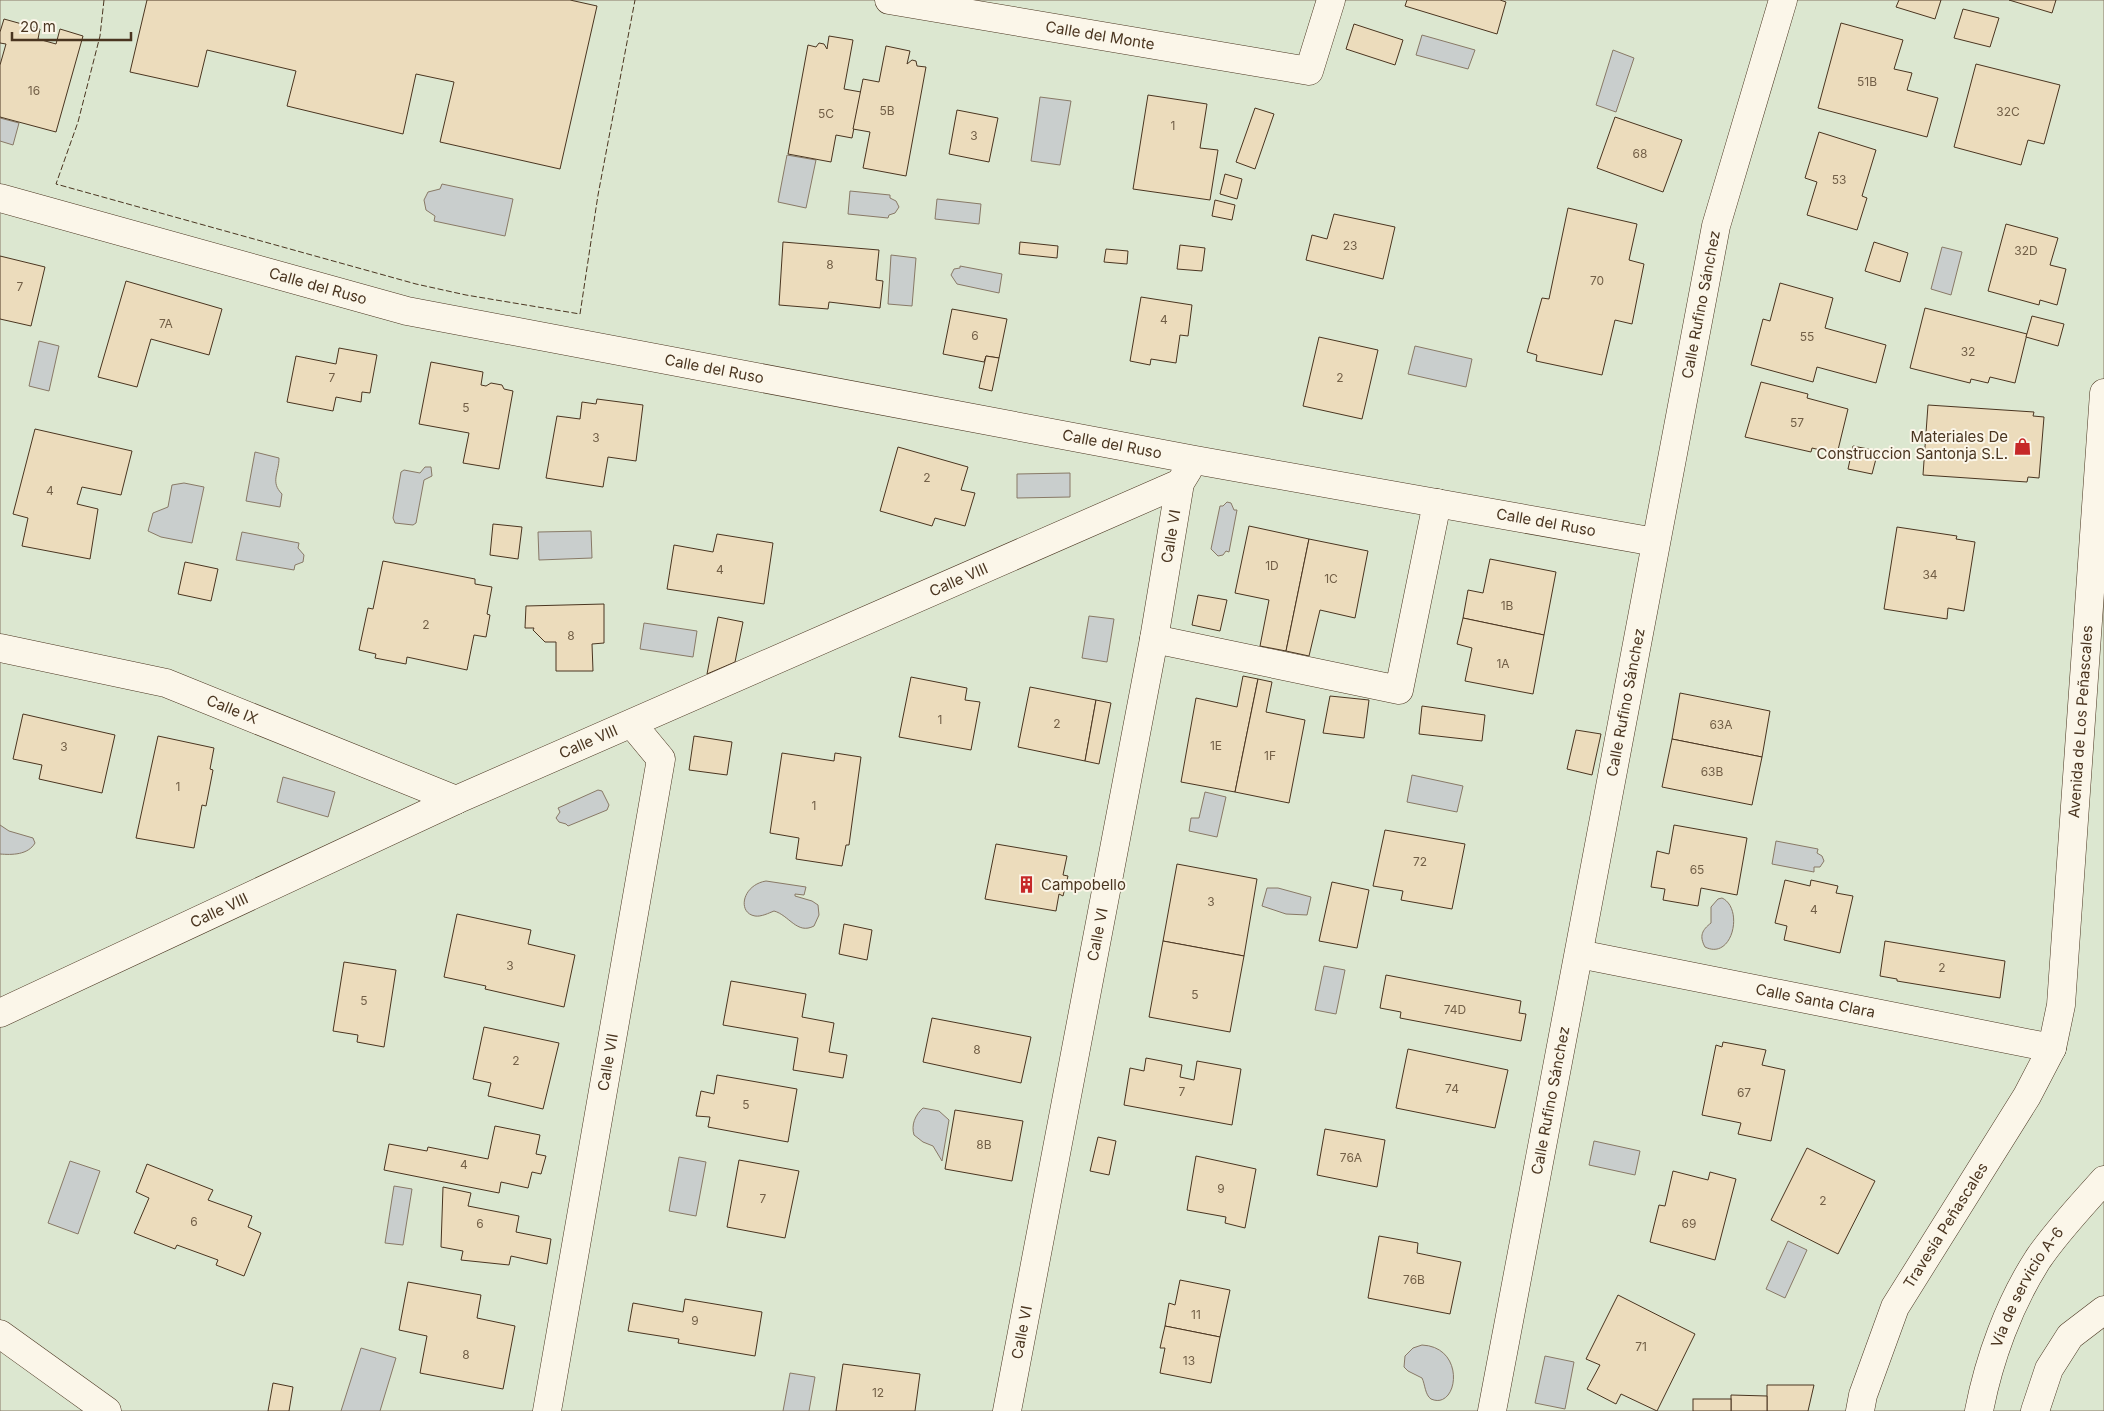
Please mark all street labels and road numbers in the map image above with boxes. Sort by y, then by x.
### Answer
street label: Calle del Monte [1044,17,1156,54]
street label: Calle Rufino Sánchez [1677,229,1724,380]
street label: Calle del Ruso [267,263,369,308]
street label: Calle del Ruso [663,350,766,387]
street label: Calle del Ruso [1061,425,1164,463]
street label: Calle del Ruso [1495,504,1598,540]
street label: Calle VI [1157,508,1184,564]
street label: Calle VIII [926,558,991,601]
street label: Avenida de Los Peñascales [2064,624,2097,819]
street label: Calle Rufino Sánchez [1602,627,1649,778]
street label: Calle IX [204,690,261,728]
street label: Calle VIII [556,720,621,763]
street label: Calle VIII [187,888,251,932]
street label: Calle VI [1083,906,1112,963]
street label: Calle Santa Clara [1754,979,1877,1022]
street label: Calle Rufino Sánchez [1527,1025,1574,1176]
street label: Calle VII [593,1032,622,1092]
street label: Travesía Peñascales [1899,1159,1992,1292]
street label: Vía de servicio A-6 [1987,1223,2068,1350]
street label: Calle VI [1007,1304,1036,1361]

